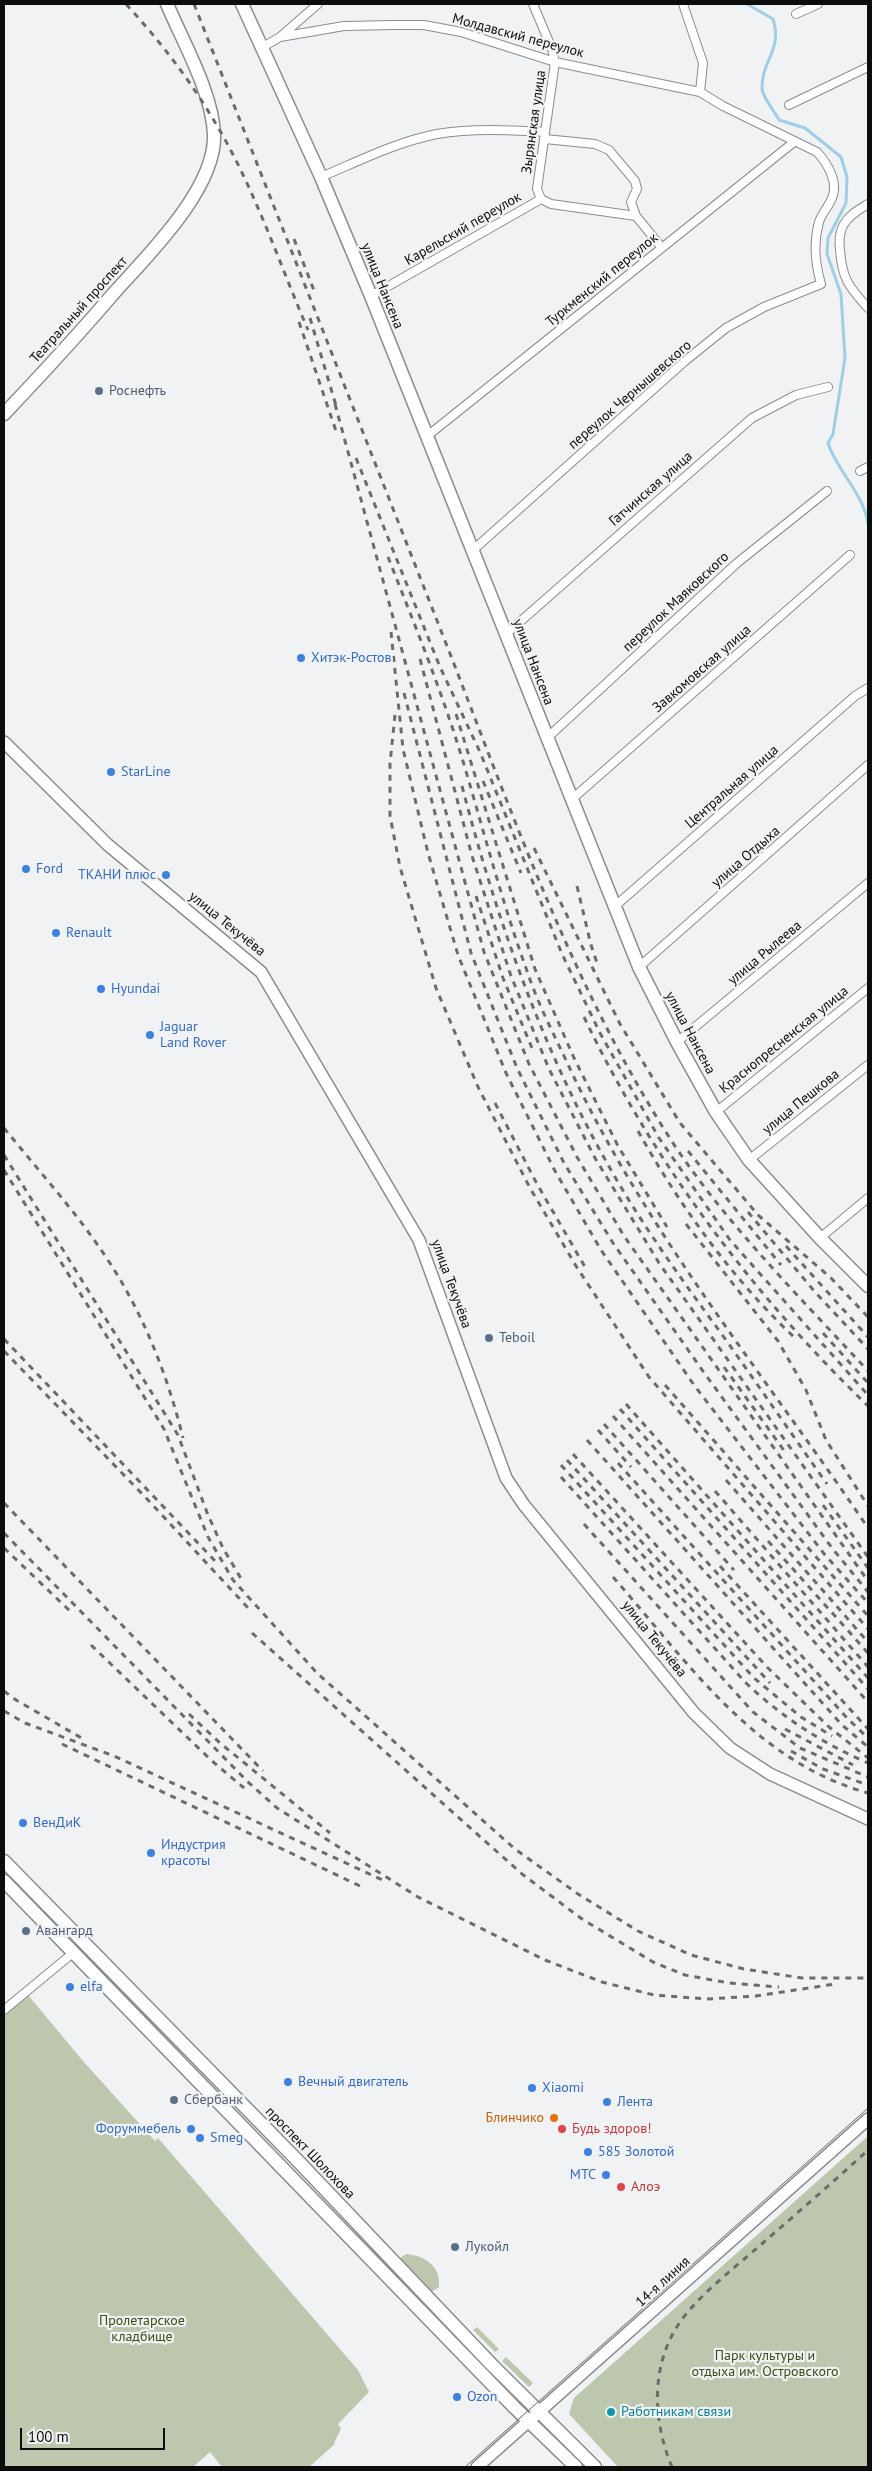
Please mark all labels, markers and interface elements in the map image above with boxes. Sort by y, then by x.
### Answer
street label: Молдавский переулок [450,10,586,62]
street label: Зырянская улица [518,69,550,175]
street label: Карельский переулок [402,189,524,269]
street label: Туркменский переулок [543,230,661,330]
street label: улица Нансена [357,241,407,331]
street label: Театральный проспект [27,253,131,367]
street label: переулок Чернышевского [565,337,695,453]
place label: Роснефть [109,383,166,399]
marker: Роснефть [93,385,105,397]
street label: Гатчинская улица [606,448,696,530]
street label: переулок Маяковского [619,549,733,655]
street label: улица Нансена [509,617,557,707]
street label: Завкомовская улица [649,622,755,716]
place label: Хитэк-Ростов [311,650,392,666]
marker: Хитэк-Ростов [295,652,307,664]
street label: Центральная улица [682,742,782,832]
place label: StarLine [121,764,171,780]
marker: StarLine [105,766,117,778]
street label: улица Отдыха [708,823,784,891]
place label: Ford [36,861,63,877]
marker: Ford [20,863,32,875]
place label: ТКАНИ плюс [78,867,156,883]
marker: ТКАНИ плюс [160,869,172,881]
street label: улица Текучёва [185,888,269,960]
street label: улица Рылеева [725,917,805,989]
place label: Renault [66,925,112,941]
marker: Renault [50,927,62,939]
place label: Hyundai [111,981,160,997]
marker: Hyundai [95,983,107,995]
street label: Краснопресненская улица [716,983,852,1097]
street label: улица Нансена [661,989,719,1077]
place label: Jaguar Land Rover [160,1019,226,1052]
marker: Jaguar Land Rover [144,1029,156,1041]
street label: улица Пешкова [759,1066,843,1138]
street label: улица Текучёва [427,1237,475,1331]
place label: Teboil [499,1330,535,1346]
marker: Teboil [483,1332,495,1344]
street label: улица Текучёва [618,1597,690,1681]
place label: ВенДиК [33,1815,81,1831]
marker: ВенДиК [17,1817,29,1829]
place label: Индустрия красоты [161,1837,226,1870]
marker: Индустрия красоты [145,1847,157,1859]
place label: Авангард [36,1923,93,1939]
marker: Авангард [20,1925,32,1937]
place label: elfa [80,1979,103,1995]
marker: elfa [64,1981,76,1993]
place label: Вечный двигатель [298,2074,408,2090]
marker: Вечный двигатель [282,2076,294,2088]
place label: Xiaomi [542,2080,584,2096]
marker: Xiaomi [526,2082,538,2094]
place label: Сбербанк [184,2092,243,2108]
marker: Сбербанк [168,2094,180,2106]
place label: Лента [617,2094,653,2110]
marker: Лента [601,2096,613,2108]
street label: проспект Шолохова [262,2103,358,2203]
place label: Блинчико [486,2110,544,2126]
marker: Блинчико [548,2112,560,2124]
place label: Форуммебель [96,2121,181,2137]
place label: Будь здоров! [572,2121,651,2137]
marker: Форуммебель [185,2123,197,2135]
marker: Будь здоров! [556,2123,568,2135]
place label: Smeg [210,2130,243,2146]
marker: Smeg [194,2132,206,2144]
place label: 585 Золотой [598,2144,674,2160]
marker: 585 Золотой [582,2146,594,2158]
place label: МТС [570,2167,596,2183]
marker: МТС [600,2169,612,2181]
place label: Алоэ [631,2179,660,2195]
marker: Алоэ [615,2181,627,2193]
place label: Лукойл [465,2239,509,2255]
marker: Лукойл [449,2241,461,2253]
street label: 14-я линия [632,2253,694,2311]
park label: Пролетарское кладбище [99,2313,185,2346]
park label: Парк культуры и отдыха им. Островского [692,2348,838,2380]
place label: Ozon [467,2389,497,2405]
marker: Ozon [451,2391,463,2403]
place label: Работникам связи [621,2404,731,2420]
marker: Работникам связи [605,2406,617,2418]
scale bar [22,2418,168,2450]
text: 100 m [28,2427,69,2446]

